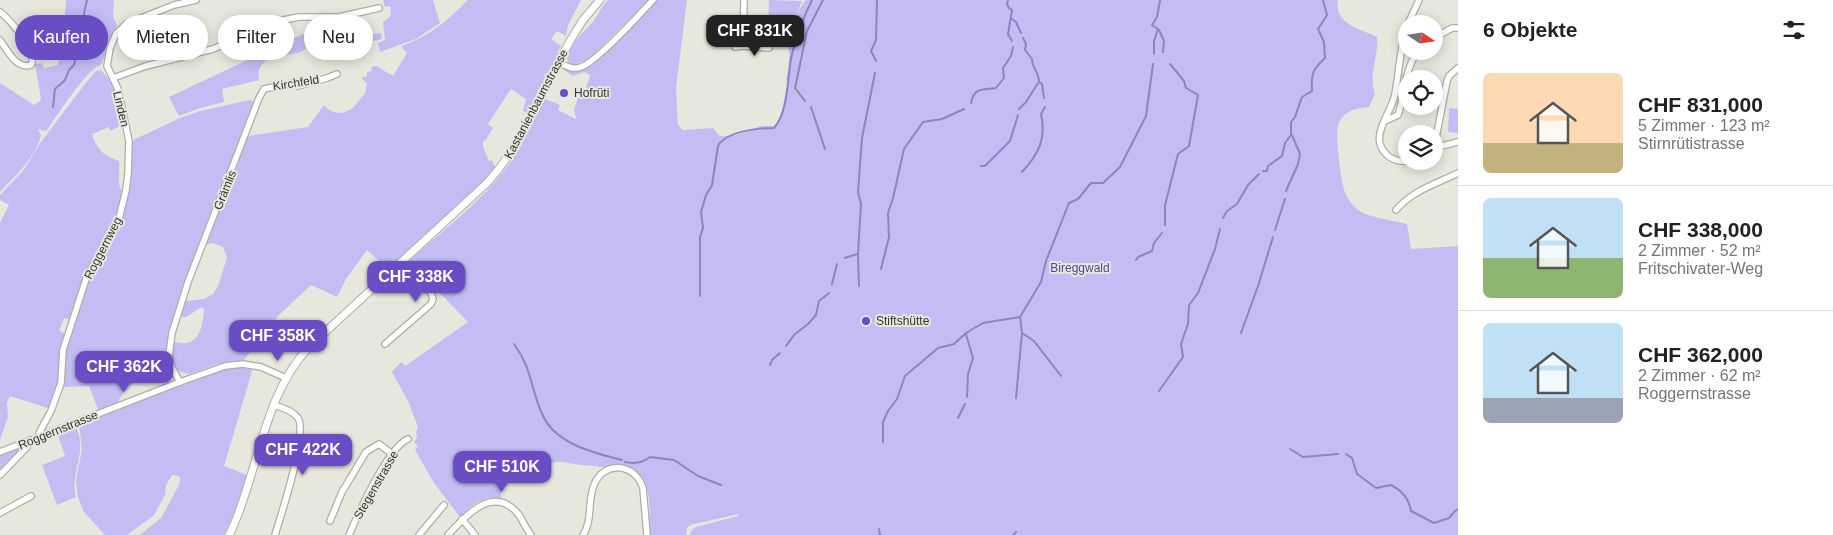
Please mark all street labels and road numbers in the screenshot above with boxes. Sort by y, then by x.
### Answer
street label: Kastanienbaumstrasse [501,47,571,161]
street label: Kirchfeld [272,72,320,94]
street label: Linden [110,90,132,128]
street label: Grämlis [211,168,239,212]
street label: Roggernweg [81,215,125,281]
street label: Roggernstrasse [16,408,100,452]
street label: Stegenstrasse [351,448,401,522]

